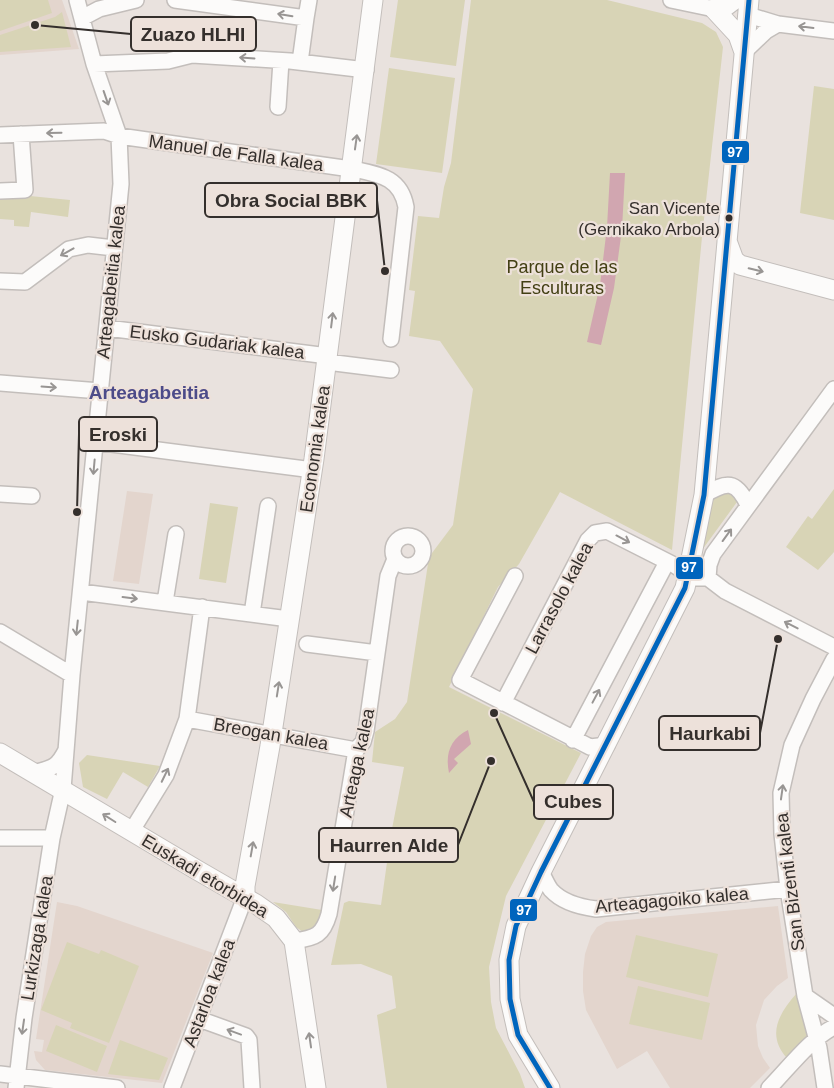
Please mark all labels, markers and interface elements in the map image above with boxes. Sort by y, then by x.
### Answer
one-way arrow [277,10,293,20]
callout: Zuazo HLHI [131,17,256,51]
one-way arrow [798,22,814,32]
text: Zuazo HLHI [141,24,245,45]
one-way arrow [240,54,256,63]
one-way arrow [102,90,111,105]
one-way arrow [46,128,62,137]
street label: Manuel de Falla kalea [147,131,326,175]
one-way arrow [351,134,361,150]
line badge: 97 [721,140,750,164]
text: 97 [727,144,743,160]
callout: Obra Social BBK [205,183,377,217]
text: Obra Social BBK [215,190,367,211]
place label: San Vicente (Gernikako Arbola) [578,199,720,239]
street label: Arteagabeitia kalea [93,203,129,360]
marker: San Vicente (Gernikako Arbola) [724,213,734,223]
one-way arrow [60,247,75,257]
park label: Parque de las Esculturas [506,257,618,298]
one-way arrow [747,266,763,275]
one-way arrow [328,312,338,328]
street label: Eusko Gudariak kalea [128,321,307,363]
one-way arrow [40,382,56,392]
district label: Arteagabeitia [89,382,210,403]
street label: Economia kalea [296,383,334,514]
callout: Eroski [79,417,157,451]
text: Eroski [89,424,147,445]
one-way arrow [89,458,98,474]
one-way arrow [722,528,732,542]
one-way arrow [615,534,630,544]
street label: Larrasolo kalea [521,538,597,657]
line badge: 97 [675,556,704,580]
text: 97 [681,559,697,575]
one-way arrow [121,593,137,603]
one-way arrow [72,620,82,636]
one-way arrow [783,620,798,630]
one-way arrow [274,681,284,697]
one-way arrow [591,689,601,704]
street label: Arteaga kalea [336,706,379,819]
street label: Breogan kalea [212,714,331,754]
callout: Haurkabi [659,716,760,750]
text: Haurkabi [669,723,751,744]
one-way arrow [161,768,170,783]
one-way arrow [777,784,787,800]
callout: Cubes [534,785,613,819]
text: Cubes [544,791,602,812]
street label: San Bizenti kalea [771,811,808,952]
one-way arrow [103,813,117,823]
callout: Haurren Alde [319,828,458,862]
street label: Euskadi etorbidea [138,830,273,922]
text: Haurren Alde [330,835,448,856]
one-way arrow [247,841,257,857]
street label: Lurkizaga kalea [17,873,57,1002]
one-way arrow [328,876,338,892]
street label: Arteagagoiko kalea [594,883,751,917]
line badge: 97 [509,898,538,922]
text: 97 [516,902,532,918]
street label: Astarloa kalea [179,935,239,1050]
one-way arrow [18,1019,28,1035]
one-way arrow [226,1027,242,1036]
one-way arrow [304,1032,314,1048]

